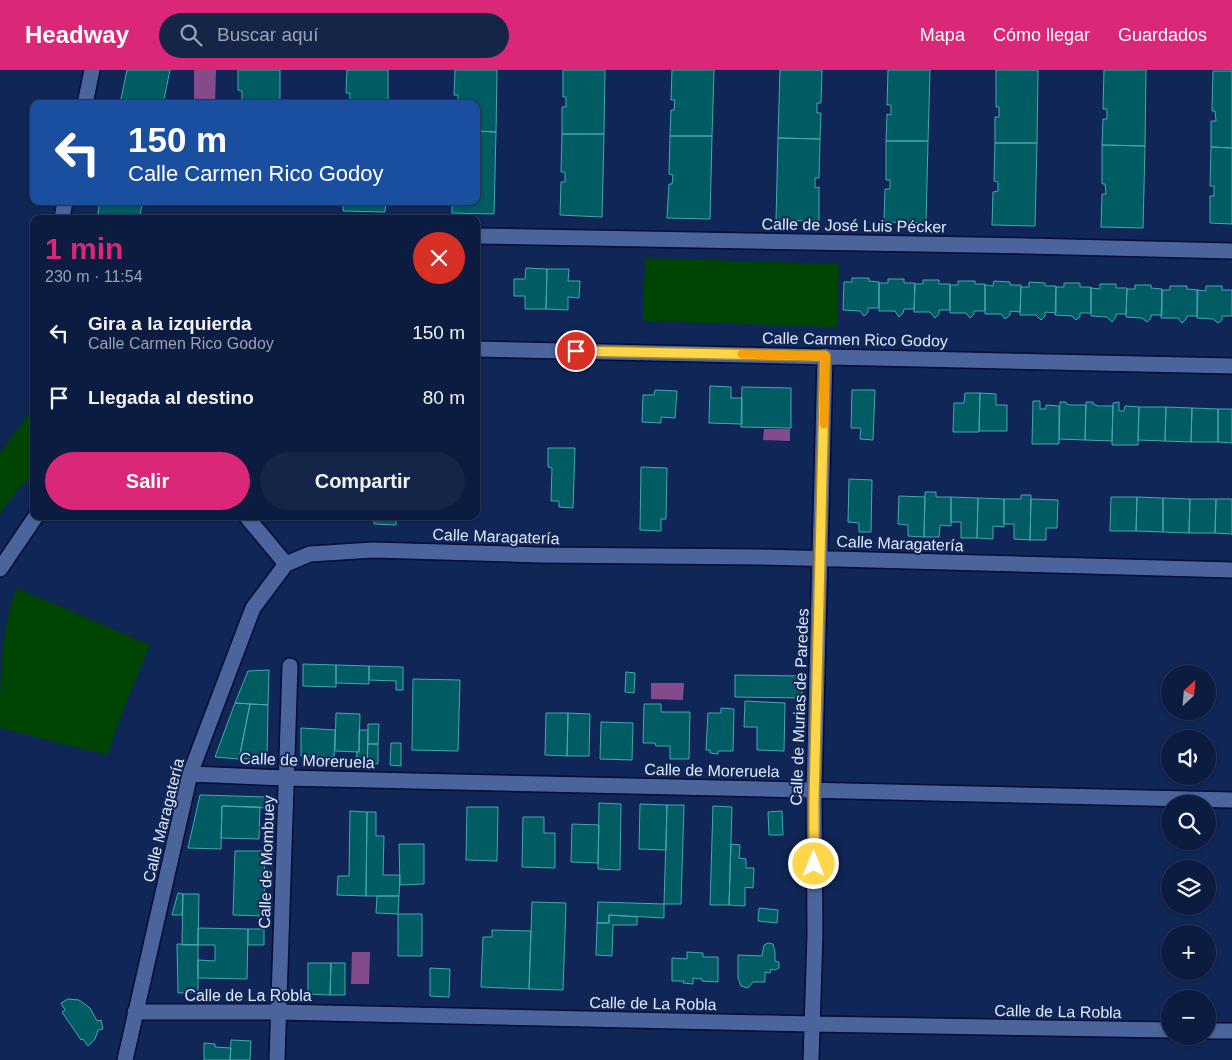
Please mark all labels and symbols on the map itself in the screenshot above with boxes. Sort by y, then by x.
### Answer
street label: Calle de José Luis Pécker [761,215,947,236]
street label: Calle Carmen Rico Godoy [762,329,948,350]
pin [555,330,597,372]
street label: Calle Maragatería [432,526,560,547]
street label: Calle Maragatería [836,533,964,554]
street label: Calle de Murias de Paredes [788,608,811,806]
north arrow [1161,665,1216,720]
street label: Calle de Moreruela [239,750,375,771]
street label: Calle Maragatería [140,756,187,884]
street label: Calle de Moreruela [644,761,780,780]
street label: Calle de Mombuey [256,795,277,929]
position arrow [787,837,839,889]
street label: Calle de La Robla [184,987,312,1004]
street label: Calle de La Robla [589,994,717,1013]
street label: Calle de La Robla [994,1002,1122,1021]

